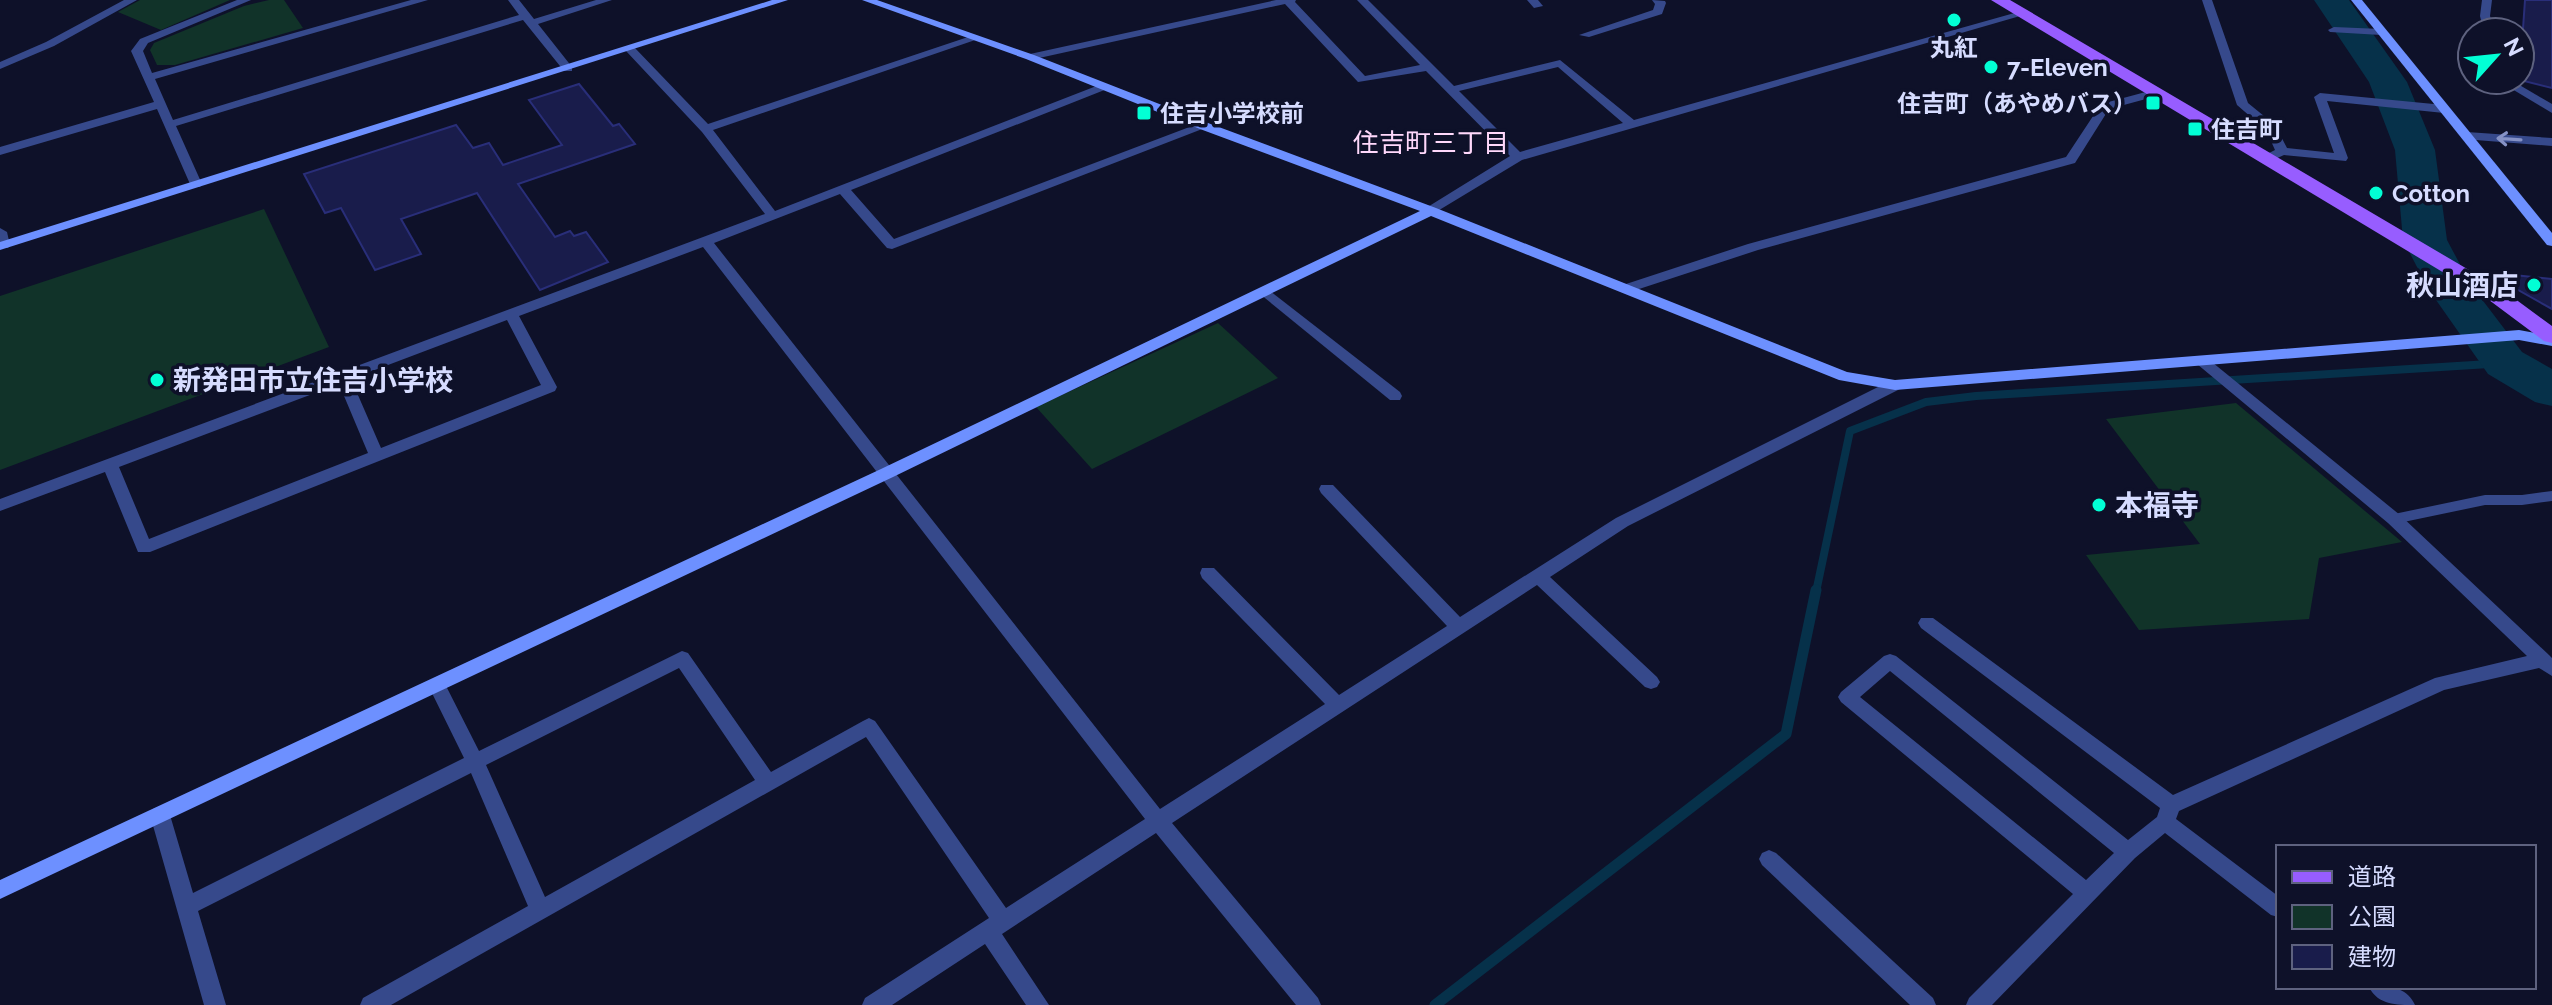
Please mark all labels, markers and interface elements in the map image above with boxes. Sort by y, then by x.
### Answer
marker: 丸紅 [1945,11,1963,29]
north arrow [2456,16,2536,96]
place label: 丸紅 [1930,33,1978,62]
text: N [2498,34,2529,60]
place label: 7-Eleven [2007,53,2108,82]
marker: 7-Eleven [1982,58,2000,76]
place label: 住吉町（あやめバス） [1897,89,2137,118]
marker: 住吉町（あやめバス） [2144,94,2162,112]
place label: 住吉小学校前 [1160,99,1304,128]
marker: 住吉小学校前 [1135,104,1153,122]
place label: 住吉町 [2211,115,2283,144]
marker: 住吉町 [2186,120,2204,138]
district label: 住吉町三丁目 [1353,128,1509,158]
one-way arrow [2496,131,2523,146]
place label: Cotton [2392,179,2470,208]
marker: Cotton [2367,184,2385,202]
place label: 秋山酒店 [2406,269,2518,302]
marker: 秋山酒店 [2525,276,2543,294]
place label: 新発田市立住吉小学校 [173,364,453,397]
marker: 新発田市立住吉小学校 [148,371,166,389]
place label: 本福寺 [2115,489,2199,522]
marker: 本福寺 [2090,496,2108,514]
legend [2276,845,2536,989]
text: 道路 [2348,862,2396,891]
text: 公園 [2348,902,2396,931]
text: 建物 [2348,942,2396,971]

